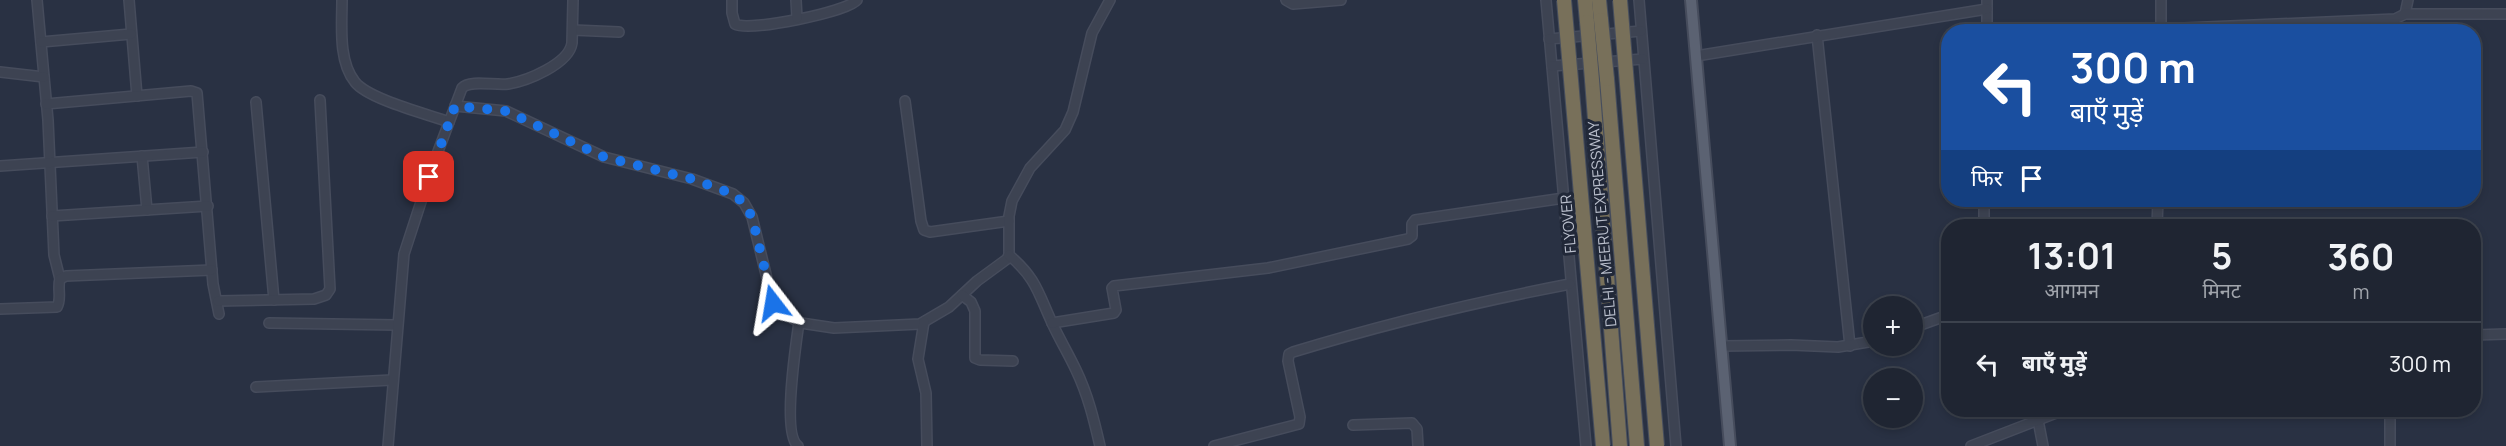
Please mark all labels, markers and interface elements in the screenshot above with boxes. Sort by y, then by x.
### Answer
text: 300 m [2070,38,2196,96]
icon: left [1971,48,2049,126]
text: बाएँ मुड़ें [2070,93,2143,130]
street label: DELHI - MEERUT EXPRESSWAY [1582,120,1621,328]
pin [403,151,454,202]
icon: arrive [412,160,445,193]
icon: arrive [2015,162,2048,195]
text: फिर [1971,163,2003,193]
street label: FLYOVER [1555,194,1581,254]
text: 13:01 [2028,231,2116,280]
text: 5 [2211,231,2232,280]
text: 360 [2327,232,2394,281]
position arrow [741,271,805,335]
text: आगमन [2044,277,2099,304]
text: मिनट [2203,277,2241,304]
text: m [2352,278,2369,305]
map controls [1863,296,1923,428]
button: + [1863,296,1923,356]
icon: left [1971,348,2004,381]
text: बाएँ मुड़ें [2022,348,2087,378]
text: 300 m [2389,349,2451,379]
button: − [1863,368,1923,428]

